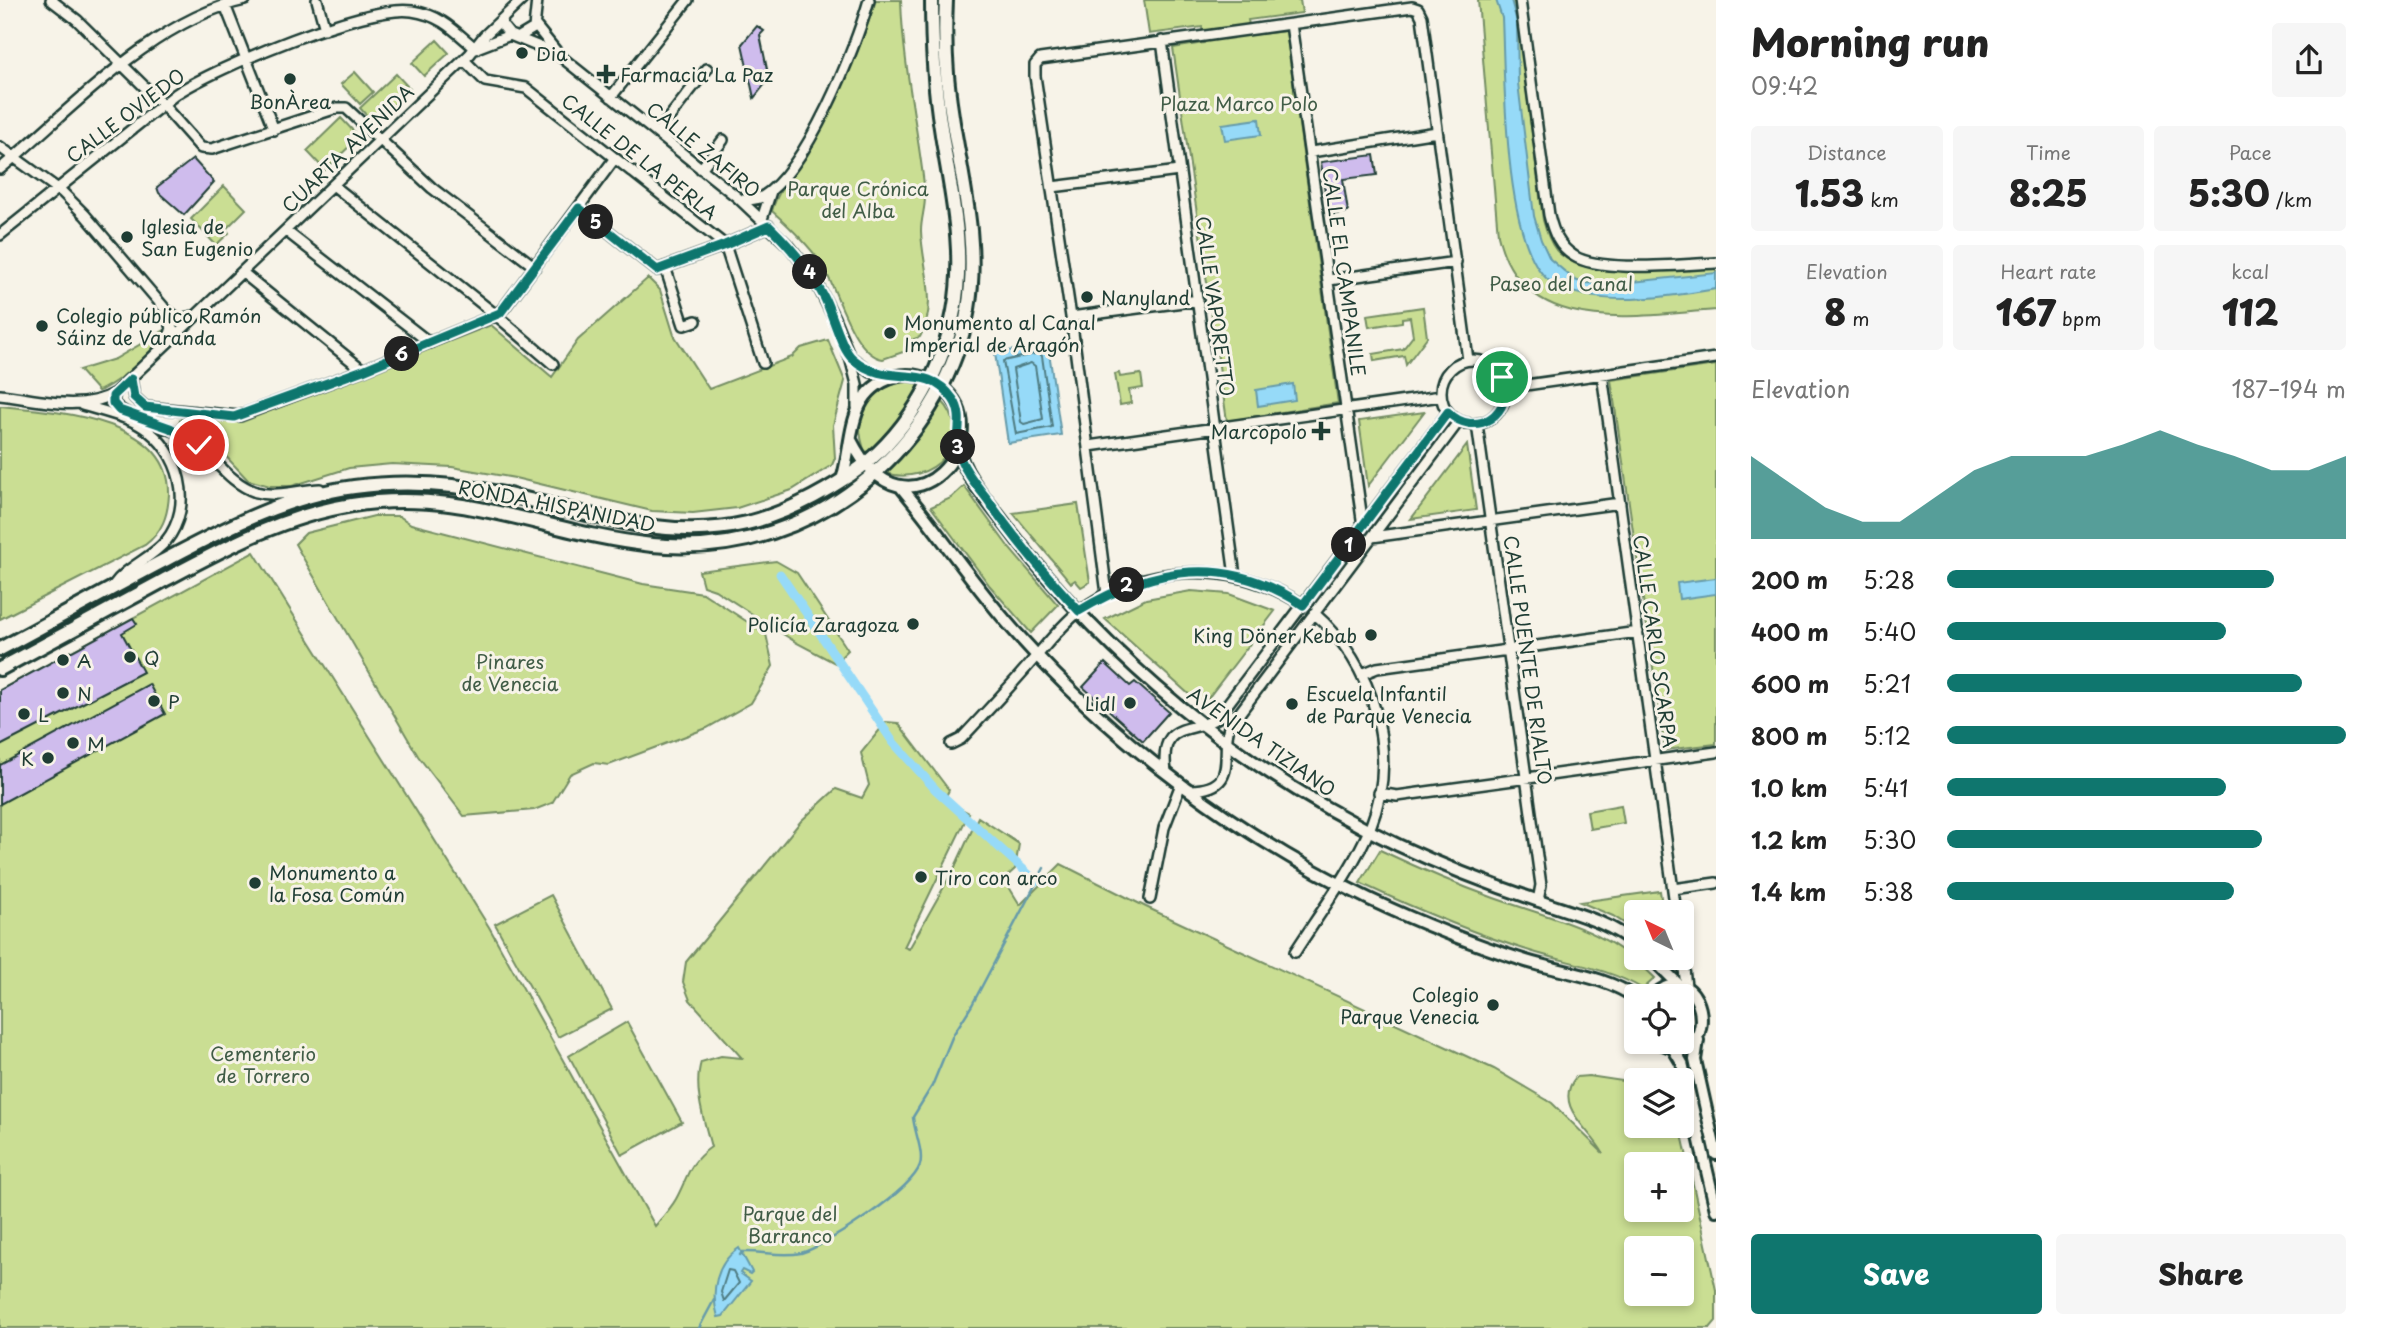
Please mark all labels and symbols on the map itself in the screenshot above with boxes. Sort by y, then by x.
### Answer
place label: Dia [536,39,568,67]
marker: Dia [514,45,530,61]
place label: Farmacia La Paz [620,60,773,88]
street label: CALLE OVIEDO [60,61,190,169]
marker: Farmacia La Paz [598,66,614,82]
marker: BonÀrea [282,71,298,87]
street label: CUARTA AVENIDA [275,77,419,218]
street label: CALLE DE LA PERLA [556,86,724,226]
place label: BonÀrea [249,87,331,115]
park label: Plaza Marco Polo [1160,89,1318,117]
street label: CALLE ZAFIRO [641,94,767,204]
street label: CALLE EL CAMPANILE [1316,166,1374,378]
park label: Parque Crónica del Alba [787,174,929,224]
pin: 5 [578,204,614,240]
place label: Iglesia de San Eugenio [141,212,253,262]
street label: CALLE VAPORETTO [1189,214,1243,398]
marker: Iglesia de San Eugenio [119,229,135,245]
pin: 4 [792,254,828,290]
park label: Paseo del Canal [1489,269,1633,297]
place label: Nanyland [1101,283,1190,311]
marker: Nanyland [1079,289,1095,305]
place label: Colegio público Ramón Sáinz de Varanda [56,301,261,351]
place label: Monumento al Canal Imperial de Aragón [904,308,1096,358]
marker: Colegio público Ramón Sáinz de Varanda [34,318,50,334]
marker: Monumento al Canal Imperial de Aragón [882,325,898,341]
pin: 6 [384,336,420,372]
pin [1472,347,1532,407]
pin [169,415,229,475]
place label: Marcopolo [1211,417,1307,445]
marker: Marcopolo [1313,423,1329,439]
pin: 3 [940,430,976,464]
street label: RONDA HISPANIDAD [456,472,658,538]
pin: 1 [1332,528,1366,562]
street label: CALLE CARLO SCARPA [1627,533,1685,750]
street label: CALLE PUENTE DE RIALTO [1498,534,1560,786]
pin: 2 [1110,568,1144,602]
place label: Policía Zaragoza [747,610,899,638]
marker: Policía Zaragoza [905,616,921,632]
place label: King Döner Kebab [1193,621,1357,649]
marker: King Döner Kebab [1363,627,1379,643]
place label: Q [144,643,160,671]
place label: A [77,646,92,674]
park label: Pinares de Venecia [462,647,559,697]
marker: Q [122,649,138,665]
marker: A [55,652,71,668]
place label: N [77,679,92,707]
street label: AVENIDA TIZIANO [1182,679,1342,803]
place label: Escuela Infantil de Parque Venecia [1306,679,1472,729]
marker: N [55,685,71,701]
place label: P [168,687,180,715]
place label: Lidl [1085,689,1116,717]
marker: P [146,693,162,709]
marker: Lidl [1122,695,1138,711]
marker: Escuela Infantil de Parque Venecia [1284,696,1300,712]
place label: L [38,700,49,728]
marker: L [16,706,32,722]
place label: M [87,729,105,757]
marker: M [65,735,81,751]
place label: K [21,744,34,772]
marker: K [40,750,56,766]
place label: Monumento a la Fosa Común [269,858,405,908]
place label: Tiro con arco [935,863,1058,891]
marker: Tiro con arco [913,869,929,885]
marker: Monumento a la Fosa Común [247,875,263,891]
north arrow [1624,900,1694,970]
place label: Colegio Parque Venecia [1340,980,1479,1030]
marker: Colegio Parque Venecia [1485,997,1501,1013]
park label: Cementerio de Torrero [210,1039,316,1089]
park label: Parque del Barranco [743,1199,837,1249]

